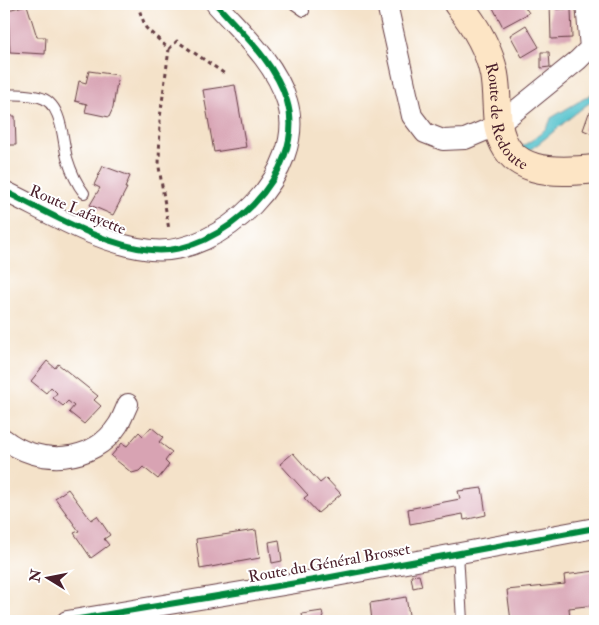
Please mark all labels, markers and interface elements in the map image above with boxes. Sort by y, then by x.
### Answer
street label: Route de Redoute [481,61,531,175]
street label: Route Lafayette [26,181,129,239]
street label: Route du Général Brosset [247,539,412,587]
north arrow [22,552,72,602]
text: N [26,568,45,584]

